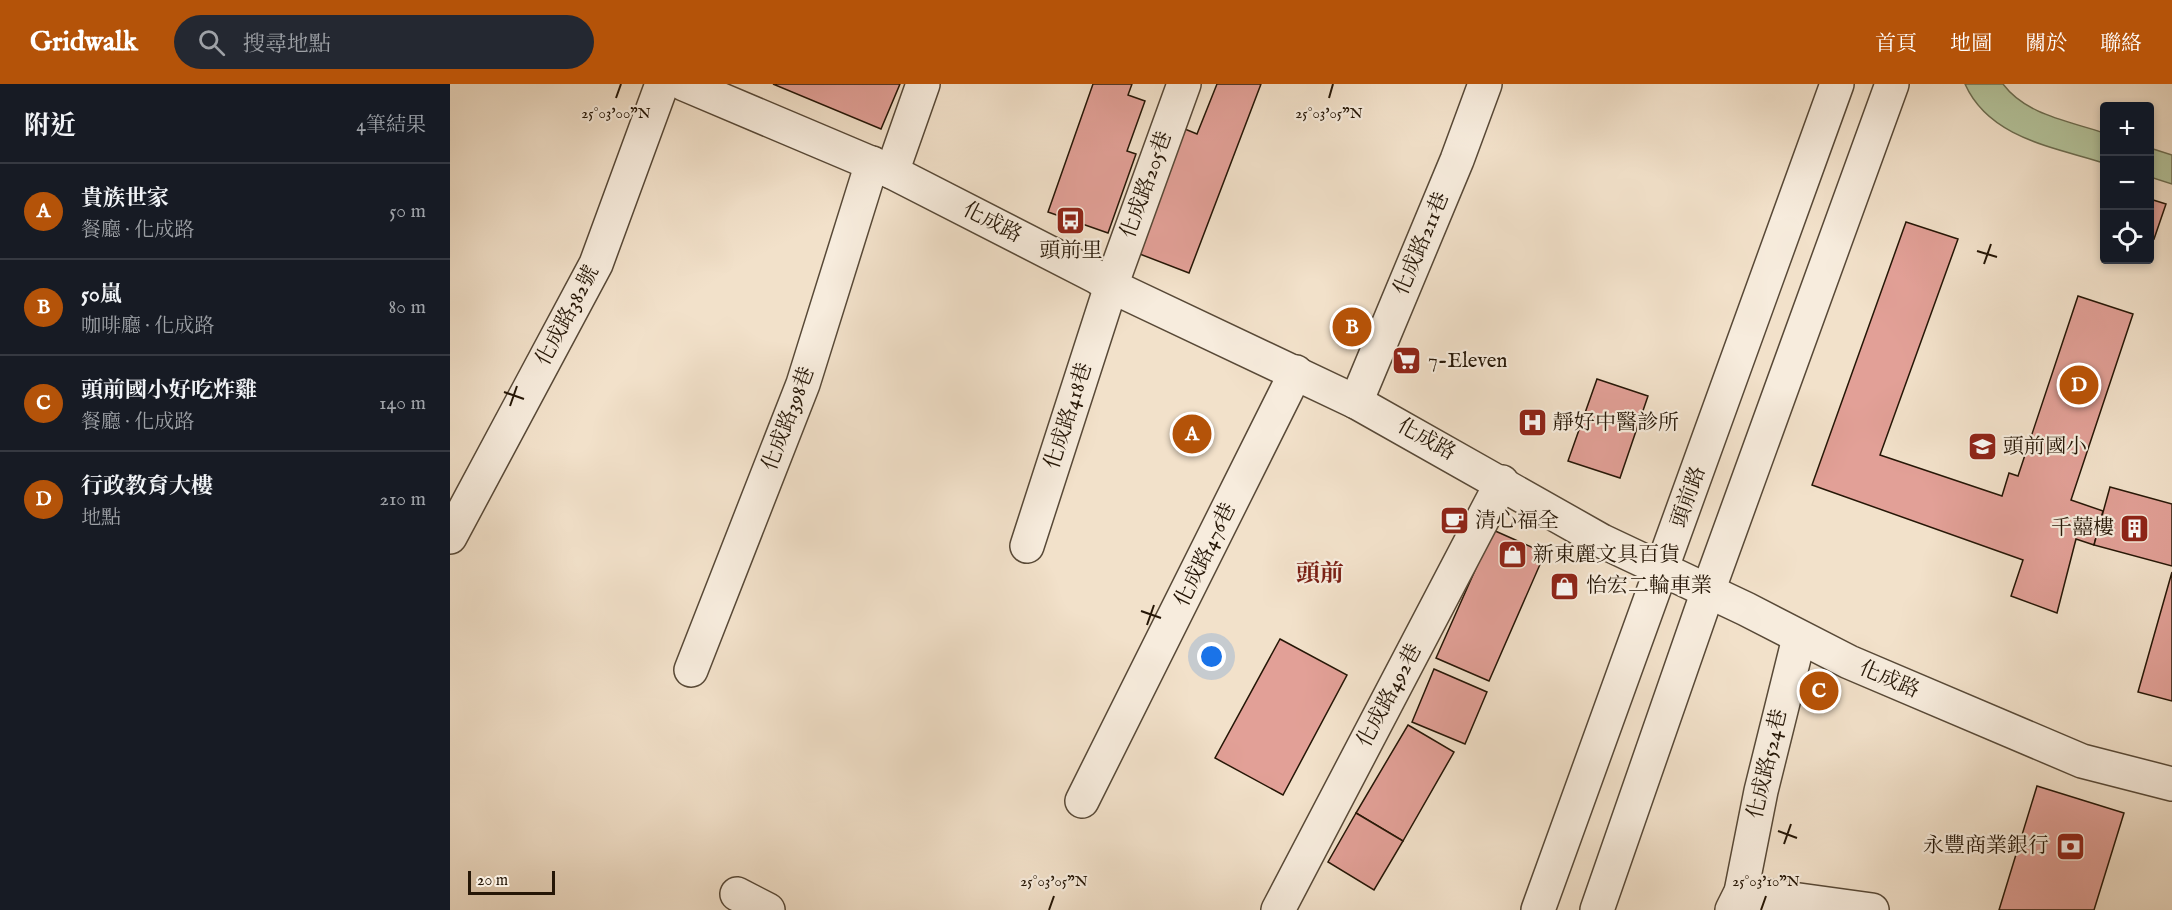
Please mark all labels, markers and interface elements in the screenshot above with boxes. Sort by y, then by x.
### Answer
search box [174,15,594,69]
text: Gridwalk [30,25,138,60]
icon: search [195,26,228,59]
text: 搜尋地點 [243,31,331,59]
text: 首頁 [1875,31,1917,58]
text: 地圖 [1950,31,1992,58]
text: 關於 [2025,31,2067,58]
text: 聯絡 [2100,31,2142,58]
map controls [2100,102,2154,264]
button: + [2100,102,2154,156]
text: 25°03'00"N [581,104,651,123]
text: 25°03'05"N [1295,104,1363,123]
text: 附近 [24,110,76,143]
text: 4筆結果 [356,113,426,138]
street label: 化成路205巷 [1115,128,1179,242]
button: − [2100,156,2154,210]
text: 貴族世家 [81,185,169,213]
street label: 化成路211巷 [1388,188,1456,300]
street label: 化成路 [958,197,1026,249]
text: A [37,199,50,224]
text: 50 m [389,199,426,224]
bus stop icon: 頭前里 [1055,204,1087,236]
button: locate [2100,210,2154,264]
text: 餐廳 · 化成路 [81,218,194,243]
place label: 頭前里 [1040,238,1103,265]
street label: 化成路382號 [530,261,606,371]
text: 50嵐 [81,281,122,309]
text: B [37,295,50,320]
text: 80 m [389,295,426,320]
pin: B [1332,304,1372,350]
text: 咖啡廳 · 化成路 [81,314,214,339]
supermarket icon: 7-Eleven [1391,345,1423,377]
place label: 7-Eleven [1428,348,1507,375]
street label: 化成路418巷 [1039,359,1099,473]
pin: D [2060,362,2098,408]
street label: 化成路398巷 [757,363,821,475]
text: 頭前國小好吃炸雞 [81,377,257,405]
text: C [36,391,51,416]
text: 140 m [379,391,426,416]
hospital icon: 靜好中醫診所 [1516,407,1548,439]
text: 餐廳 · 化成路 [81,410,194,435]
place label: 靜好中醫診所 [1553,410,1679,437]
pin: A [1172,412,1212,456]
street label: 化成路 [1392,413,1460,467]
school or university icon: 頭前國小 [1966,431,1998,463]
place label: 頭前國小 [2003,434,2087,461]
street label: 頭前路 [1666,463,1712,531]
text: 行政教育大樓 [81,473,213,501]
text: D [35,487,52,512]
text: 210 m [380,487,426,512]
street label: 化成路476巷 [1169,499,1243,611]
cafe icon: 清心福全 [1438,505,1470,537]
text: 地點 [81,506,121,531]
place label: 清心福全 [1475,508,1559,535]
building icon: 千囍樓 [2119,512,2151,544]
place label: 千囍樓 [2051,515,2114,542]
shop icon: 新東麗文具百貨 [1496,539,1528,571]
place label: 新東麗文具百貨 [1533,542,1680,569]
district label: 頭前 [1296,559,1344,590]
shop icon: 怡宏二輪車業 [1549,570,1581,602]
place label: 怡宏二輪車業 [1586,573,1712,600]
street label: 化成路492巷 [1351,640,1429,752]
your location [1197,642,1226,671]
street label: 化成路 [1855,655,1923,705]
pin: C [1800,668,1838,714]
street label: 化成路524巷 [1742,707,1794,821]
bank icon: 永豐商業銀行 [2054,830,2086,862]
place label: 永豐商業銀行 [1923,833,2049,860]
scale bar [468,868,555,896]
text: 20 m [477,871,508,891]
text: 25°03'05"N [1020,872,1088,891]
text: 25°03'10"N [1732,872,1800,891]

